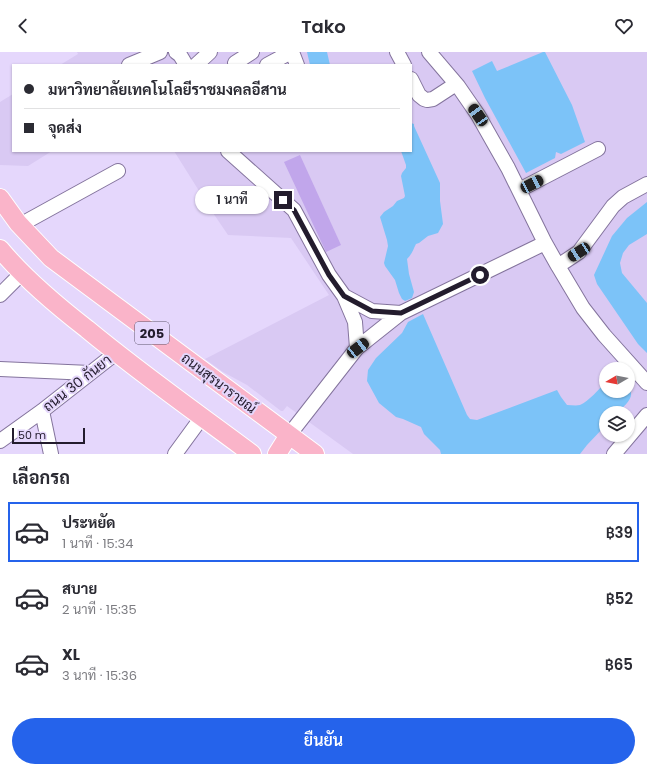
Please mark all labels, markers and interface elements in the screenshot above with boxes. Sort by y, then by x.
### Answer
text: Tako [301,14,346,39]
icon: back [12,15,34,37]
icon: heart [613,15,635,37]
text: มหาวิทยาลัยเทคโนโลยีราชมงคลอีสาน [48,79,287,100]
car [466,102,490,128]
text: จุดส่ง [48,117,82,138]
car [519,173,545,195]
callout: 1 นาที [195,186,269,214]
text: 1 นาที [216,190,248,209]
route end [274,191,292,209]
car [566,240,592,264]
route start [471,266,489,284]
road number: 205 [135,322,169,344]
car [345,336,371,360]
street label: ถนนสุรนารายณ์ [177,348,261,418]
street label: ถนน 30 กันยา [38,350,116,416]
north arrow [599,362,635,398]
map controls [599,362,635,442]
button: layers [599,406,635,442]
scale bar [12,426,85,445]
text: 50 m [18,427,46,443]
text: เลือกรถ [12,465,70,490]
text: ประหยัด [62,512,115,533]
icon: car [14,514,50,550]
text: ฿39 [606,522,633,543]
text: 1 นาที · 15:34 [62,534,133,553]
text: สบาย [62,578,97,599]
icon: car [14,580,50,616]
text: ฿52 [606,588,633,609]
text: 2 นาที · 15:35 [62,600,137,619]
text: XL [62,644,80,665]
icon: car [14,646,50,682]
text: ฿65 [605,654,633,675]
text: 3 นาที · 15:36 [62,666,137,685]
button: ยืนยัน [12,718,635,764]

